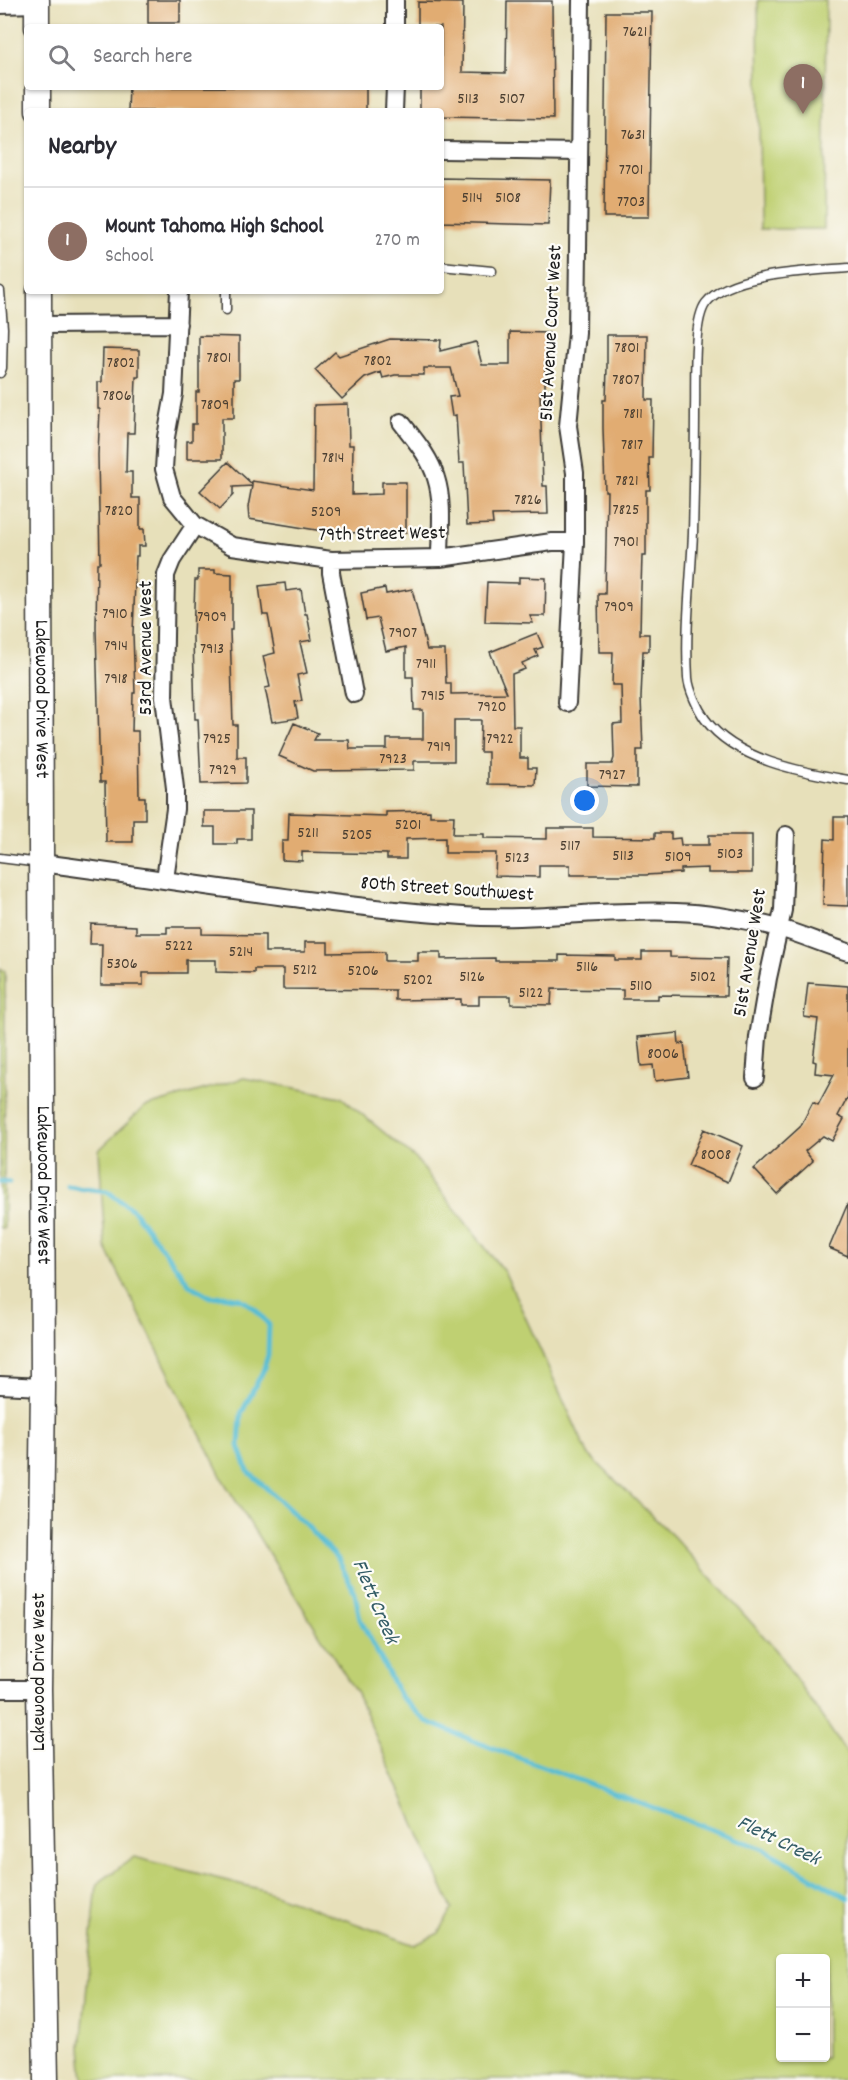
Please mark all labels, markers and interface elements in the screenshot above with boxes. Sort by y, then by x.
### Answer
house number: 7621 [623,21,647,44]
search box [24,24,444,90]
icon: search [45,41,78,74]
text: Search here [93,42,192,73]
pin: 1 [784,64,822,114]
house number: 5113 [457,88,479,111]
house number: 5107 [499,88,525,111]
house number: 7631 [621,124,645,147]
text: Nearby [48,129,116,166]
house number: 7701 [619,159,643,182]
house number: 5114 [461,187,483,210]
house number: 5108 [495,187,521,210]
house number: 7703 [617,191,645,214]
text: Mount Tahoma High School [105,212,323,243]
text: 1 [65,227,70,255]
text: 270 m [374,227,420,255]
text: School [105,243,154,271]
street label: 51st Avenue Court West [533,244,571,422]
house number: 7801 [615,337,639,360]
house number: 7801 [207,347,231,370]
house number: 7802 [364,350,392,373]
house number: 7802 [107,352,135,375]
house number: 7807 [612,369,640,392]
house number: 7806 [102,385,132,408]
house number: 7809 [201,394,229,417]
house number: 7811 [623,403,643,426]
house number: 7817 [621,434,643,457]
house number: 7814 [322,447,344,470]
house number: 7821 [615,470,639,493]
house number: 7826 [514,489,542,512]
house number: 7825 [613,499,639,522]
house number: 7820 [105,500,133,523]
house number: 5209 [311,501,341,524]
street label: 79th Street West [318,520,446,550]
house number: 7901 [613,531,639,554]
street label: 53rd Avenue West [133,581,161,715]
house number: 7909 [604,596,634,619]
house number: 7910 [102,603,128,626]
house number: 7909 [197,606,227,629]
street label: Lakewood Drive West [26,620,55,778]
house number: 7907 [389,622,417,645]
house number: 7914 [104,635,128,658]
house number: 7913 [200,638,224,661]
house number: 7911 [416,653,436,676]
house number: 7918 [104,668,128,691]
house number: 7915 [421,685,445,708]
house number: 7920 [477,696,507,719]
house number: 7925 [203,728,231,751]
house number: 7922 [486,728,514,751]
house number: 7919 [427,736,451,759]
house number: 7923 [379,748,407,771]
house number: 7929 [209,759,237,782]
house number: 7927 [599,764,625,787]
your location [570,786,599,815]
house number: 5201 [395,814,421,837]
house number: 5211 [297,822,319,845]
house number: 5205 [342,824,372,847]
house number: 5117 [560,835,580,858]
house number: 5103 [717,843,743,866]
house number: 5113 [612,845,634,868]
house number: 5109 [665,846,691,869]
house number: 5123 [504,847,530,870]
street label: 80th Street Southwest [359,870,535,910]
street label: 51st Avenue West [727,887,775,1019]
house number: 5222 [165,935,193,958]
house number: 5214 [229,941,253,964]
house number: 5306 [106,953,138,976]
house number: 5116 [576,956,598,979]
house number: 5212 [293,959,317,982]
house number: 5206 [348,960,379,983]
house number: 5126 [459,966,485,989]
house number: 5102 [690,966,716,989]
house number: 5202 [403,969,433,992]
house number: 5110 [629,975,653,998]
house number: 5122 [519,982,543,1005]
house number: 8006 [647,1043,679,1066]
street label: Lakewood Drive West [28,1106,57,1264]
house number: 8008 [701,1144,731,1167]
water label: Flett Creek [343,1555,406,1651]
street label: Lakewood Drive West [26,1593,54,1751]
water label: Flett Creek [731,1809,827,1876]
map controls [776,1954,830,2062]
button: + [776,1954,830,2008]
button: − [776,2008,830,2062]

